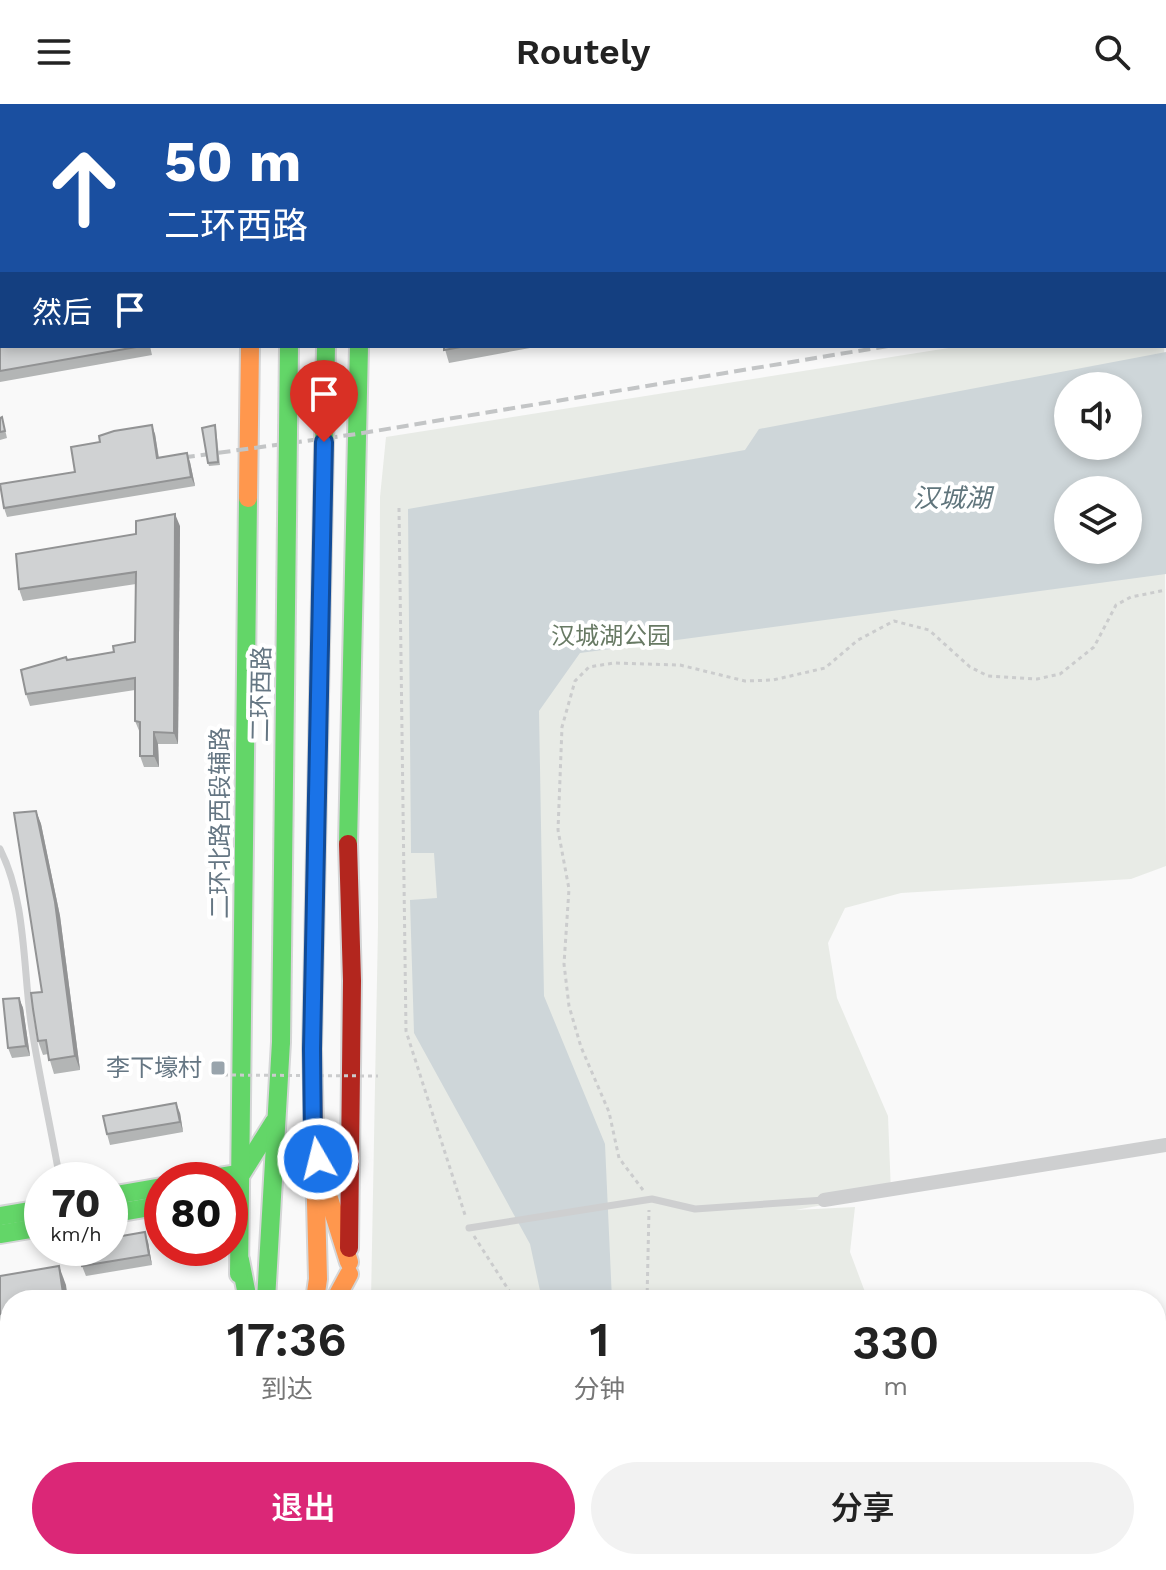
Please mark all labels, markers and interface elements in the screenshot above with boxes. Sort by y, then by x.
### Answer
icon: menu [32,30,76,74]
icon: search [1090,30,1134,74]
text: Routely [516,31,650,73]
text: 50 m [164,129,301,195]
icon: ahead [32,136,136,240]
text: 二环西路 [164,205,308,247]
icon: arrive [108,288,152,332]
text: 然后 [32,295,92,330]
pin [290,360,358,442]
icon: arrive [302,372,346,416]
map controls [1054,372,1142,564]
button: sound [1054,372,1142,460]
button: layers [1054,476,1142,564]
water label: 汉城湖 [913,483,995,513]
park label: 汉城湖公园 [551,622,671,650]
street label: 二环西路 [246,646,276,742]
street label: 二环北路西段辅路 [206,727,234,919]
place label: 李下壕村 [106,1054,202,1082]
marker: 李下壕村 [209,1059,227,1077]
position arrow [276,1117,360,1201]
speed limit sign: 80 [144,1162,248,1266]
text: 70 [51,1180,101,1227]
text: km/h [50,1222,102,1246]
text: 17:36 [227,1311,347,1368]
text: 1 [589,1311,609,1368]
text: 330 [852,1314,939,1371]
text: m [883,1371,908,1401]
text: 到达 [261,1374,313,1404]
text: 分钟 [573,1374,625,1404]
button: 退出 [32,1462,575,1554]
button: 分享 [591,1462,1134,1554]

